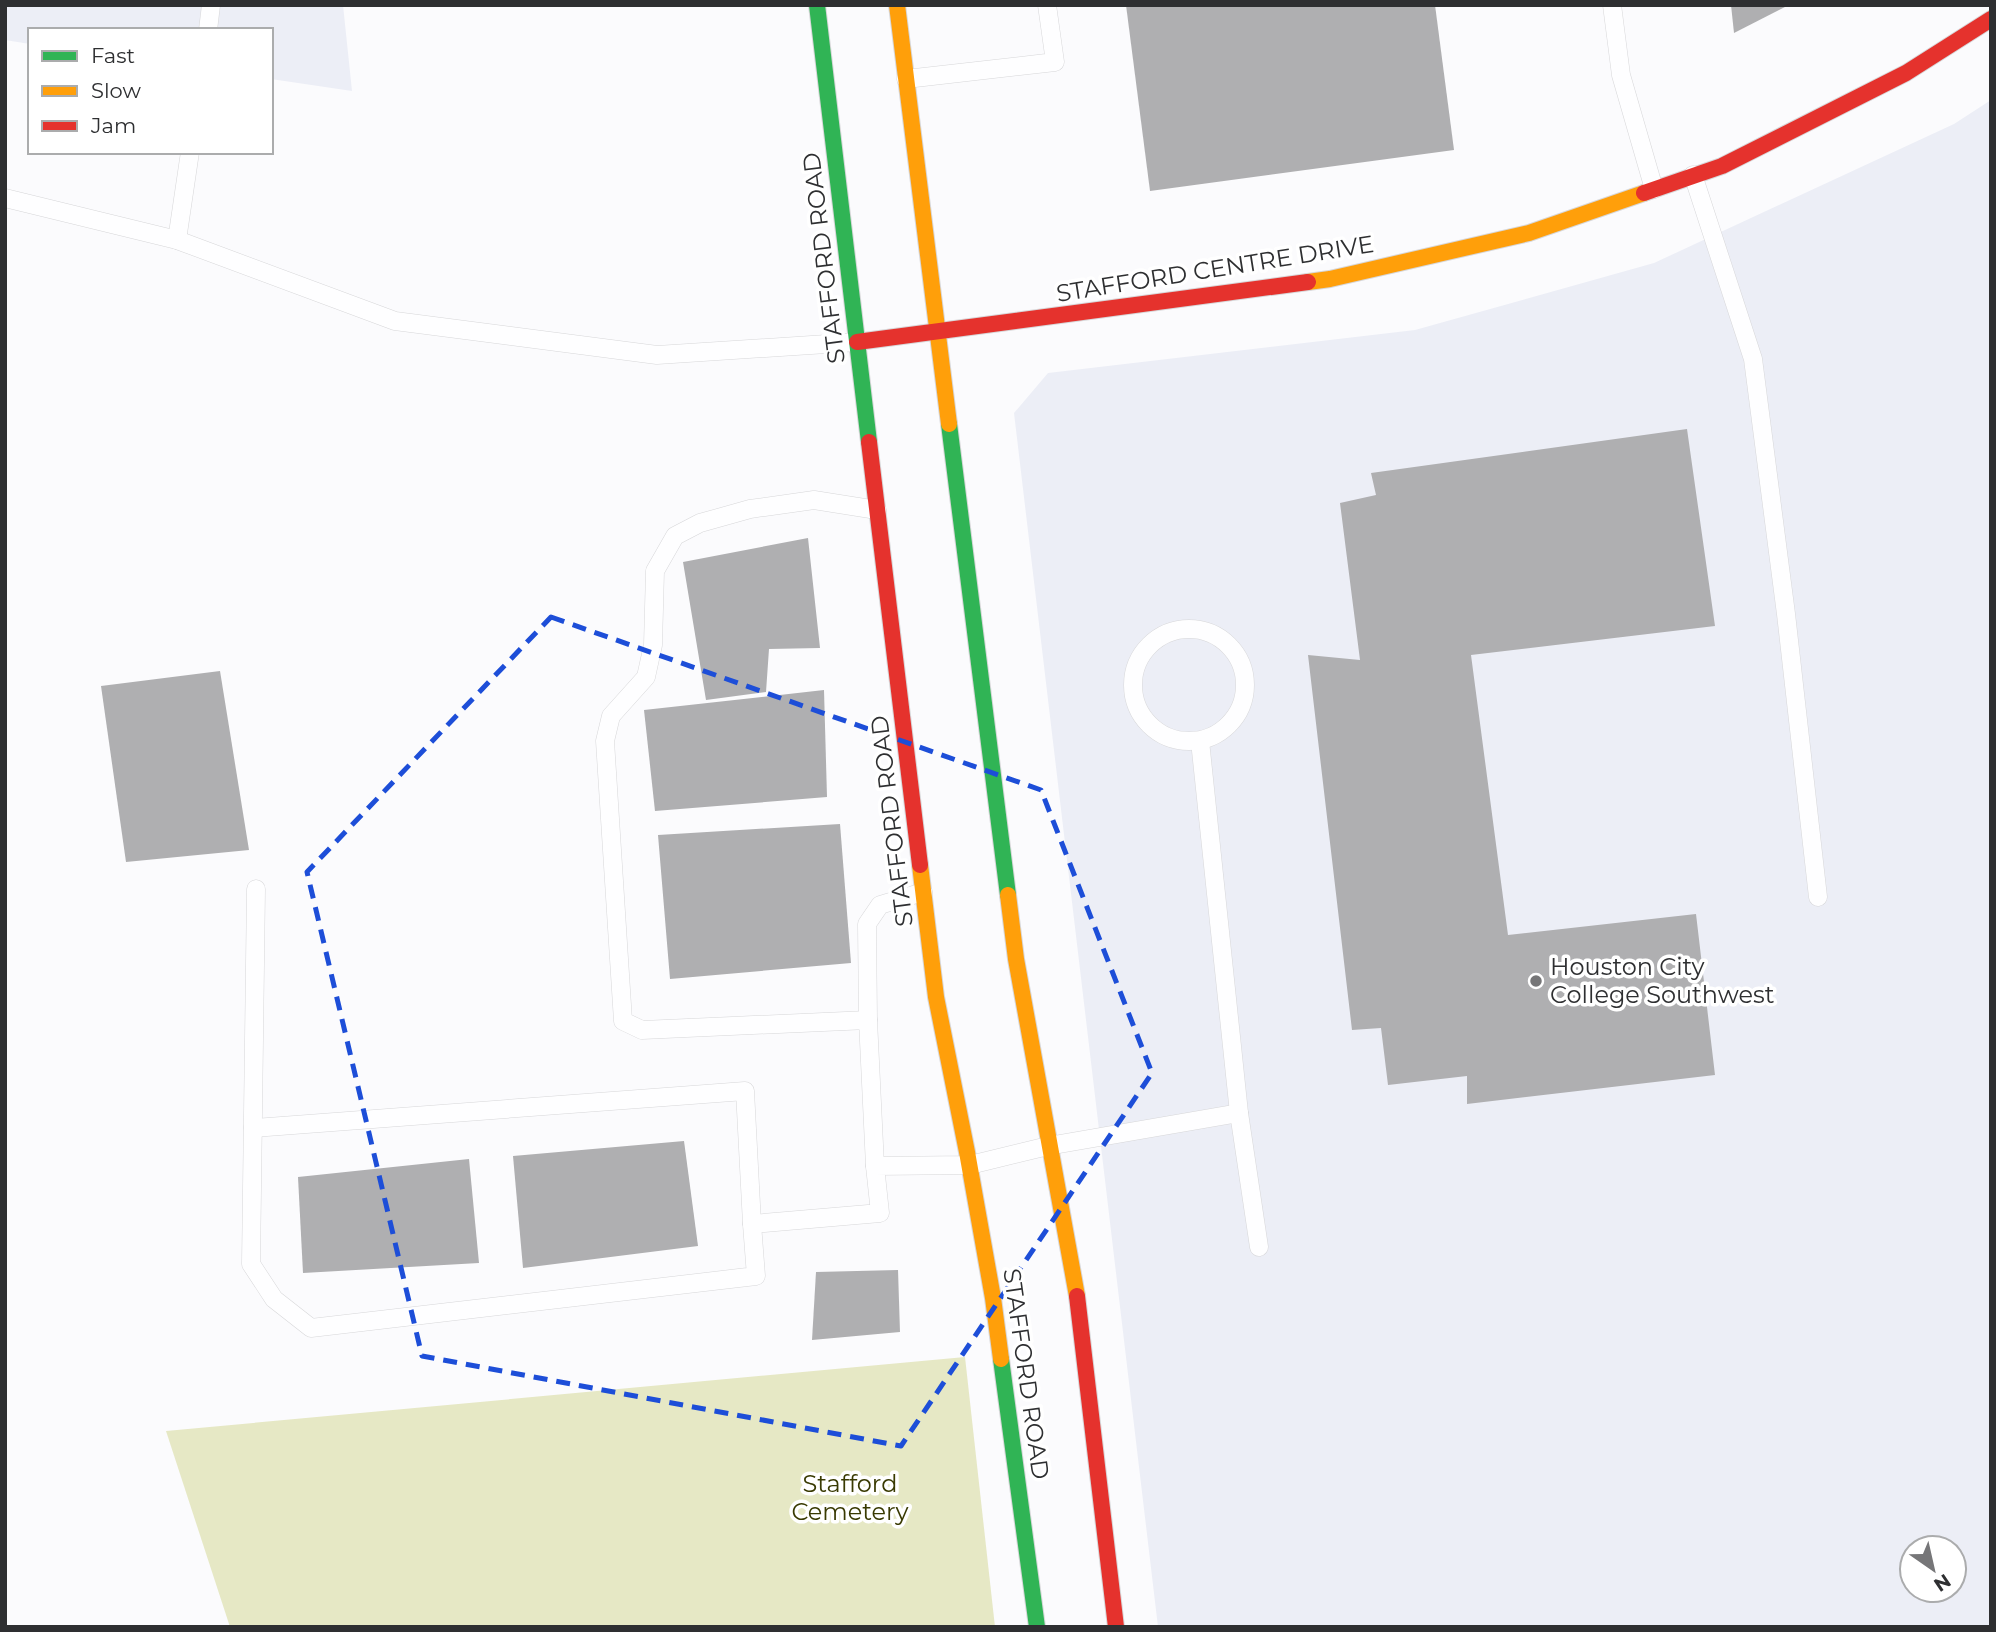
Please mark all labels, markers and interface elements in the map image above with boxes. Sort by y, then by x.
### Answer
legend [28,28,273,154]
text: Fast [91,43,135,68]
text: Slow [91,78,141,103]
text: Jam [90,113,136,138]
street label: STAFFORD ROAD [796,151,851,365]
street label: STAFFORD CENTRE DRIVE [1054,229,1376,308]
street label: STAFFORD ROAD [864,714,919,928]
place label: Houston City College Southwest [1550,952,1775,1009]
marker: Houston City College Southwest [1528,973,1544,989]
street label: STAFFORD ROAD [997,1267,1056,1481]
park label: Stafford Cemetery [791,1469,909,1526]
north arrow [1898,1534,1968,1604]
text: N [1929,1569,1955,1597]

